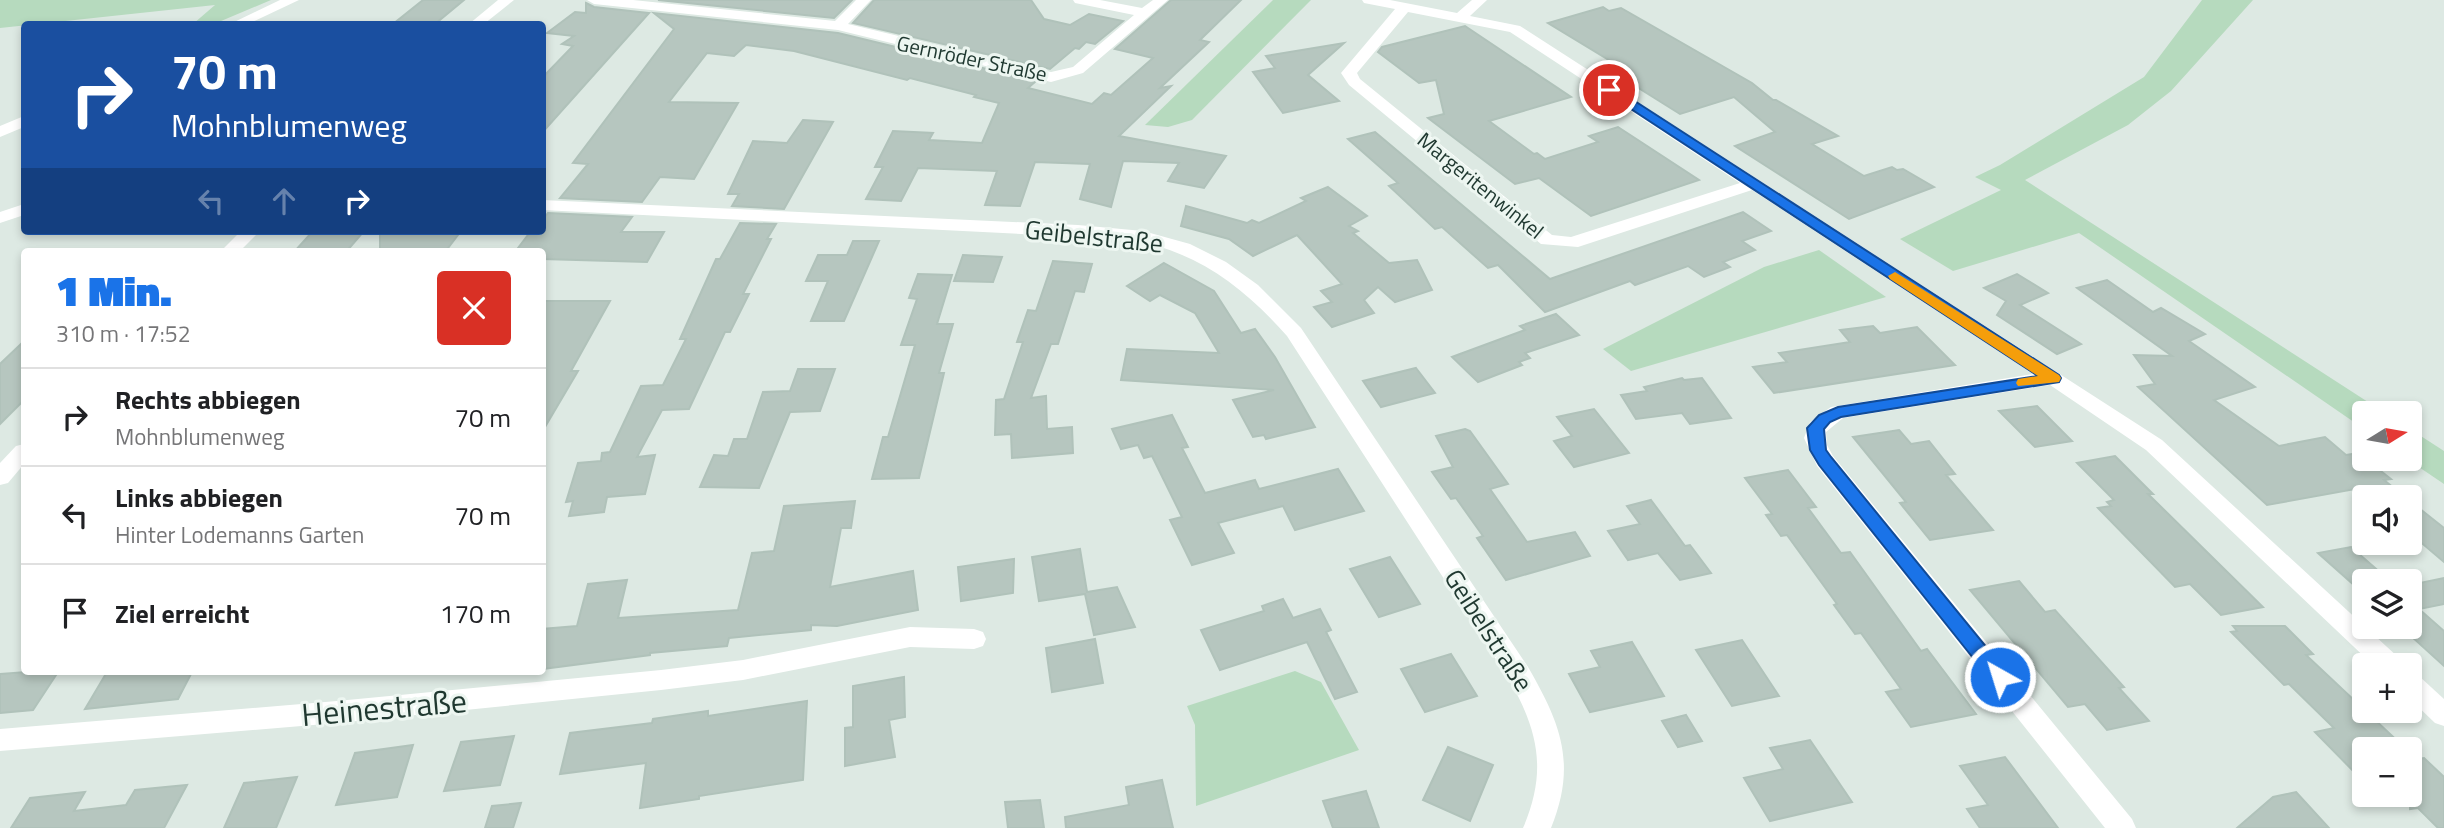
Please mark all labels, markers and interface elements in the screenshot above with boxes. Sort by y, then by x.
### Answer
street label: Gernröder Straße [894,26,1050,90]
text: 70 m [171,33,278,108]
icon: right [56,49,147,140]
pin [1579,60,1639,120]
icon: arrive [1590,71,1628,109]
text: Mohnblumenweg [171,101,407,149]
street label: Margeritenwinkel [1411,124,1551,246]
icon: left [192,182,230,220]
icon: ahead [265,182,303,220]
icon: right [338,182,376,220]
street label: Geibelstraße [1023,209,1165,263]
text: 1 Min. [56,258,172,322]
button: close [437,271,511,345]
text: 310 m · 17:52 [56,316,191,351]
text: Rechts abbiegen [115,380,301,419]
icon: right [56,398,94,436]
text: 70 m [454,398,511,437]
north arrow [2352,401,2422,471]
map controls [2352,401,2422,807]
text: Mohnblumenweg [115,419,285,454]
text: Links abbiegen [115,478,283,517]
button: sound [2352,485,2422,555]
icon: left [56,496,94,534]
text: 70 m [454,496,511,535]
text: Hinter Lodemanns Garten [115,517,364,552]
street label: Geibelstraße [1435,561,1543,699]
button: layers [2352,569,2422,639]
icon: arrive [56,594,94,632]
text: Ziel erreicht [115,594,250,633]
text: 170 m [440,594,511,633]
position arrow [1963,640,2037,714]
button: + [2352,653,2422,723]
street label: Heinestraße [299,676,469,738]
button: − [2352,737,2422,807]

